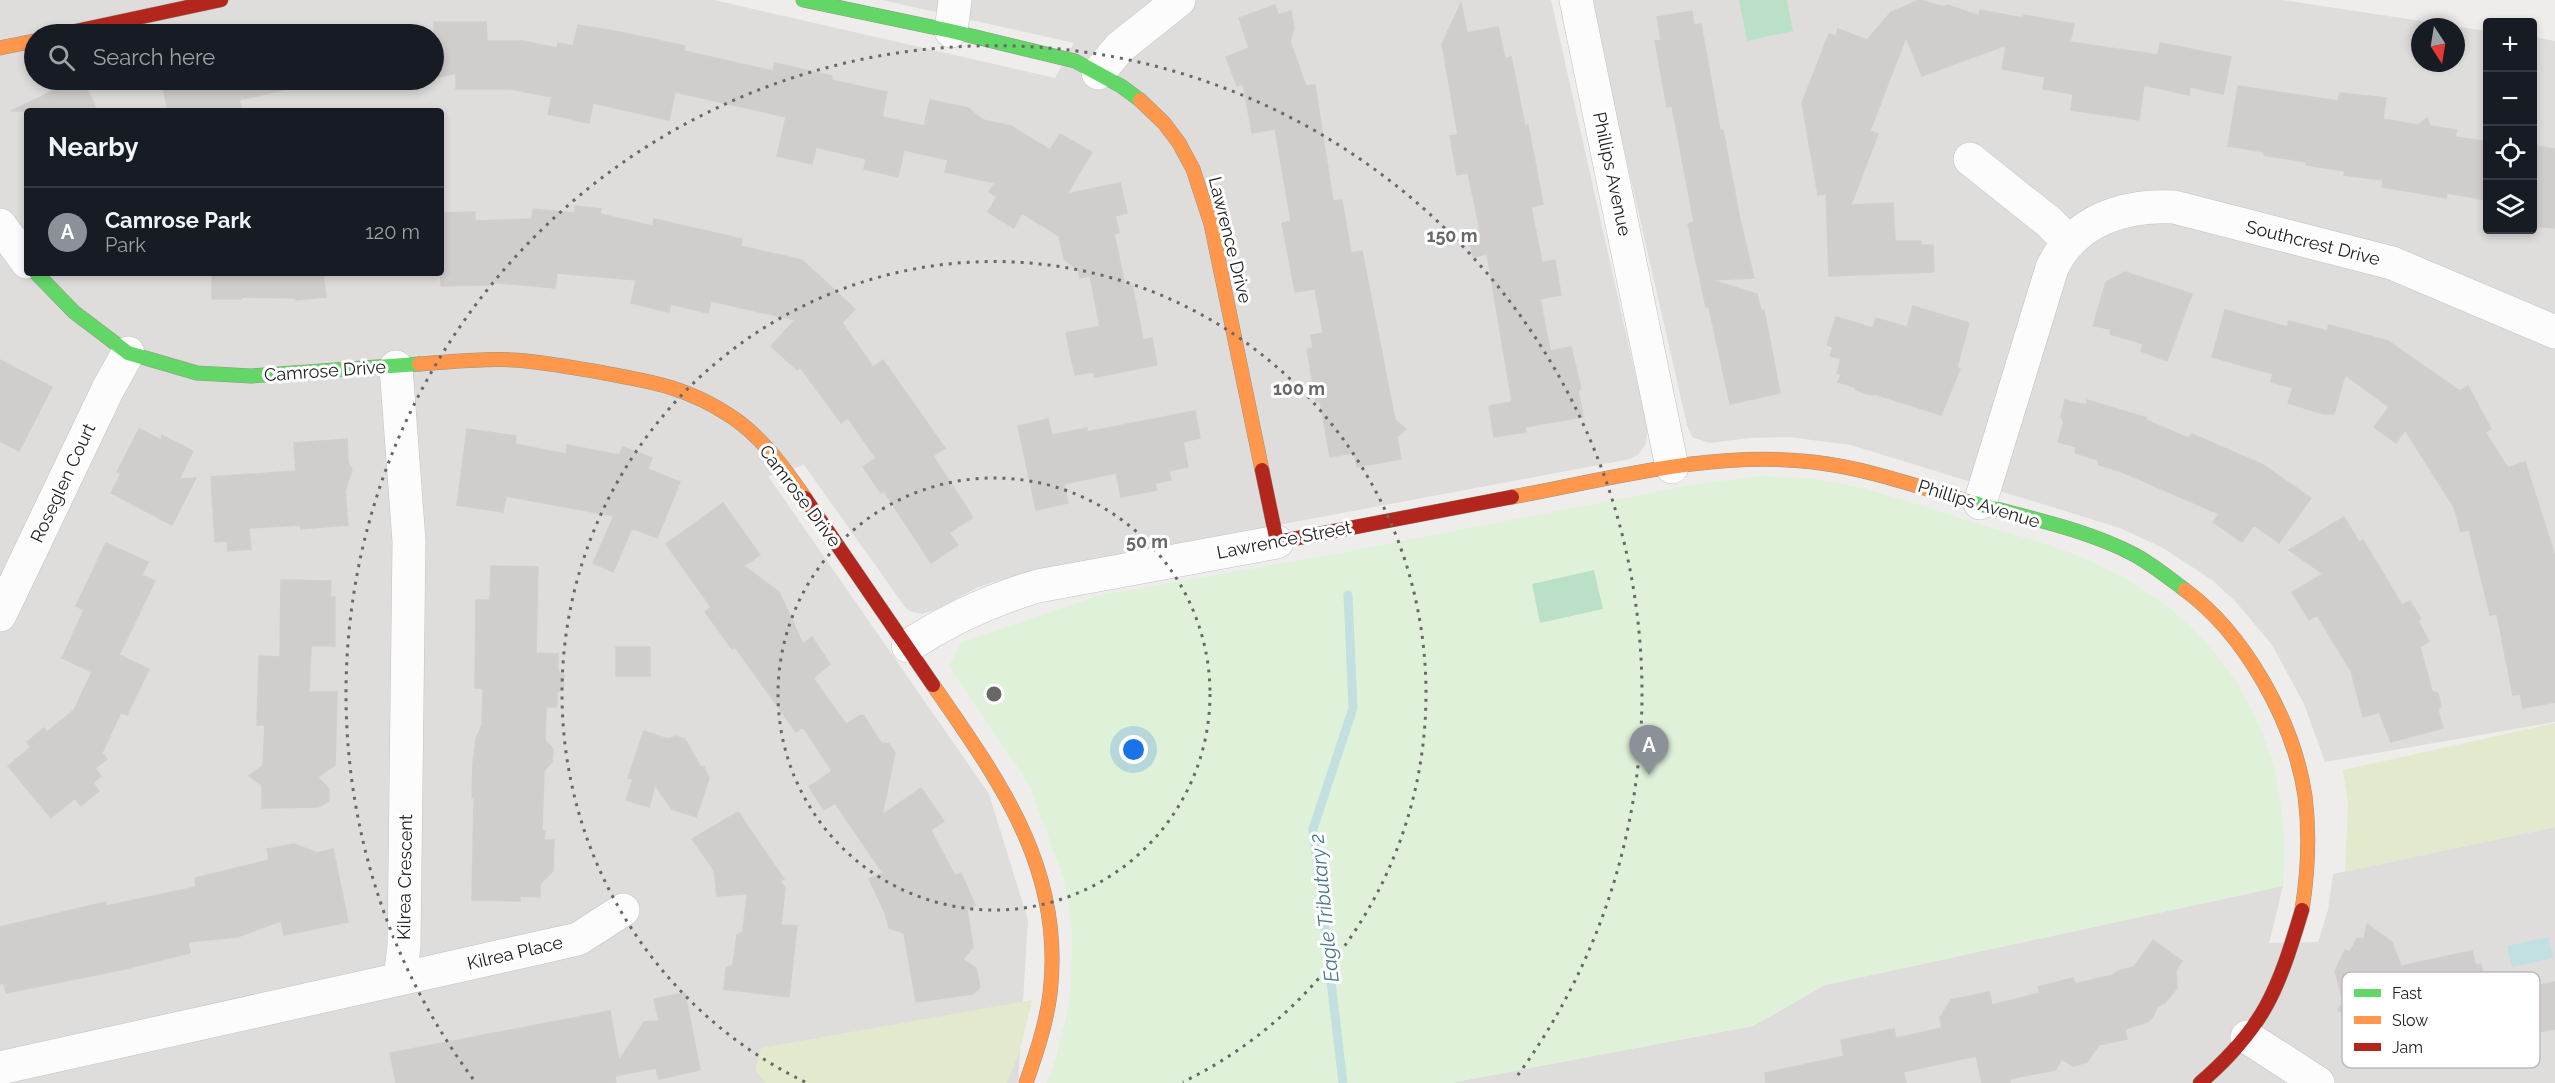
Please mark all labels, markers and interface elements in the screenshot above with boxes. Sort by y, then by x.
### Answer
north arrow [2411,18,2465,72]
map controls [2483,18,2537,234]
button: + [2483,18,2537,72]
search box [24,24,444,90]
icon: search [45,41,78,74]
text: Search here [93,44,215,70]
button: − [2483,72,2537,126]
street label: Phillips Avenue [1589,110,1636,238]
button: locate [2483,126,2537,180]
text: Nearby [48,132,138,162]
street label: Lawrence Drive [1205,174,1256,306]
button: layers [2483,180,2537,234]
text: Camrose Park [105,207,251,233]
street label: Southcrest Drive [2244,216,2383,269]
text: A [61,220,74,244]
text: 120 m [365,220,420,244]
text: 150 m [1427,225,1478,246]
text: Park [105,233,146,257]
street label: Camrose Drive [263,356,387,385]
text: 100 m [1273,378,1325,399]
street label: Roseglen Court [26,420,99,546]
street label: Camrose Drive [755,441,846,551]
street label: Phillips Avenue [1916,475,2043,532]
street label: Lawrence Street [1215,516,1353,563]
text: 50 m [1126,531,1168,552]
centre of rings [984,684,1004,704]
pin: A [1630,726,1668,775]
your location [1119,735,1148,764]
street label: Kilrea Crescent [393,814,416,940]
water label: Eagle Tributary 2 [1304,832,1344,984]
street label: Kilrea Place [465,931,565,974]
legend [2342,972,2540,1068]
text: Fast [2392,984,2423,1003]
text: Slow [2392,1011,2428,1030]
text: Jam [2392,1038,2423,1057]

